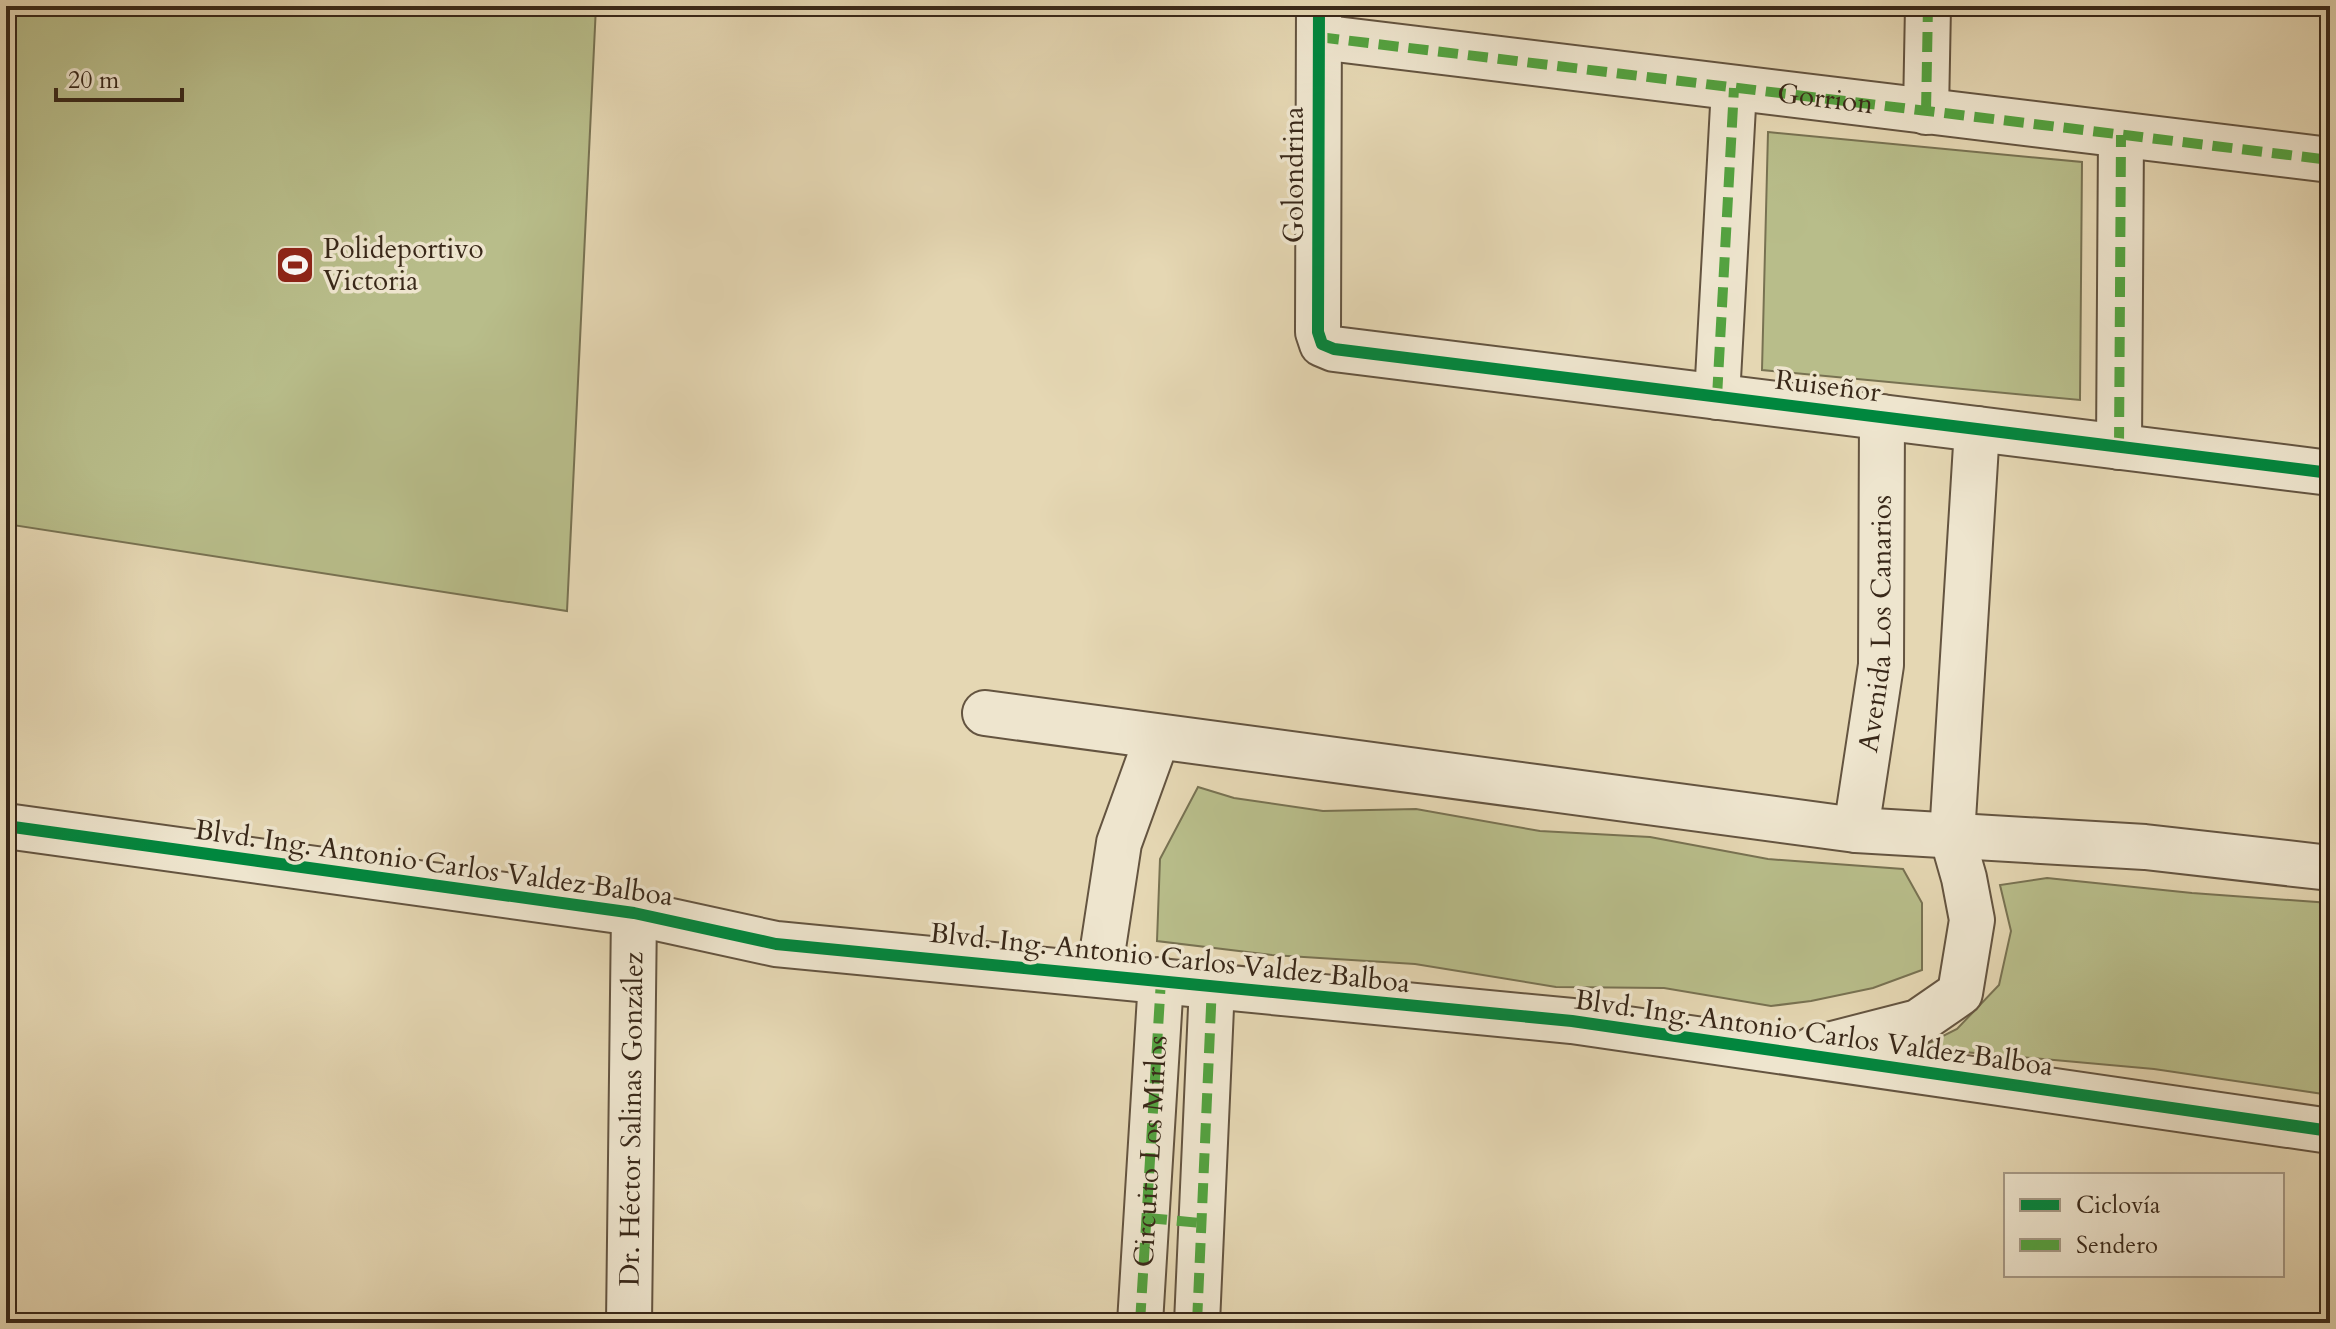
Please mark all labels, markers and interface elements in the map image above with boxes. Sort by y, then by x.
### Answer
scale bar [56,52,182,102]
text: 20 m [68,64,120,97]
street label: Gorrion [1775,74,1876,123]
street label: Golondrina [1275,107,1313,243]
place label: Polideportivo Victoria [323,230,484,300]
sports icon: Polideportivo Victoria [274,244,316,286]
street label: Ruiseñor [1773,361,1884,411]
street label: Avenida Los Canarios [1849,495,1901,755]
street label: Blvd. Ing. Antonio Carlos Valdez Balboa [192,811,676,915]
street label: Blvd. Ing. Antonio Carlos Valdez Balboa [928,914,1412,1002]
street label: Dr. Héctor Salinas González [610,951,653,1287]
street label: Blvd. Ing. Antonio Carlos Valdez Balboa [1572,981,2056,1085]
street label: Circuito Los Mirlos [1124,1034,1177,1268]
legend [2004,1173,2284,1277]
text: Ciclovía [2076,1189,2161,1222]
text: Sendero [2076,1229,2158,1262]

